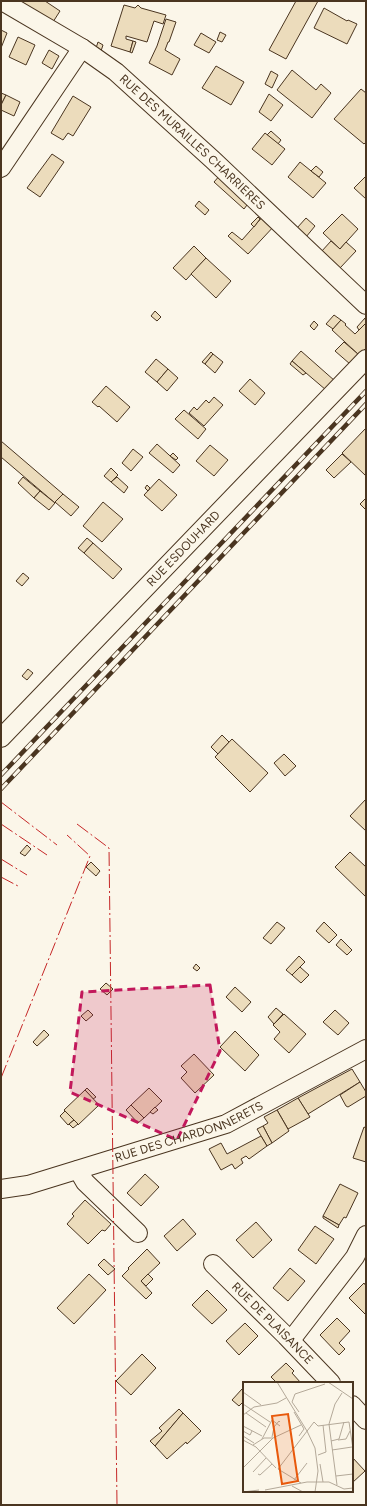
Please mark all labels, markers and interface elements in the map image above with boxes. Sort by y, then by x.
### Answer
street label: RUE DES MURAILLES CHARRIERES [117,72,268,212]
street label: RUE ESDOUHARD [144,508,223,589]
street label: RUE DES CHARDONNERETS [113,1098,265,1165]
street label: RUE DE PLAISANCE [229,1280,316,1367]
inset map [243,1382,353,1492]

